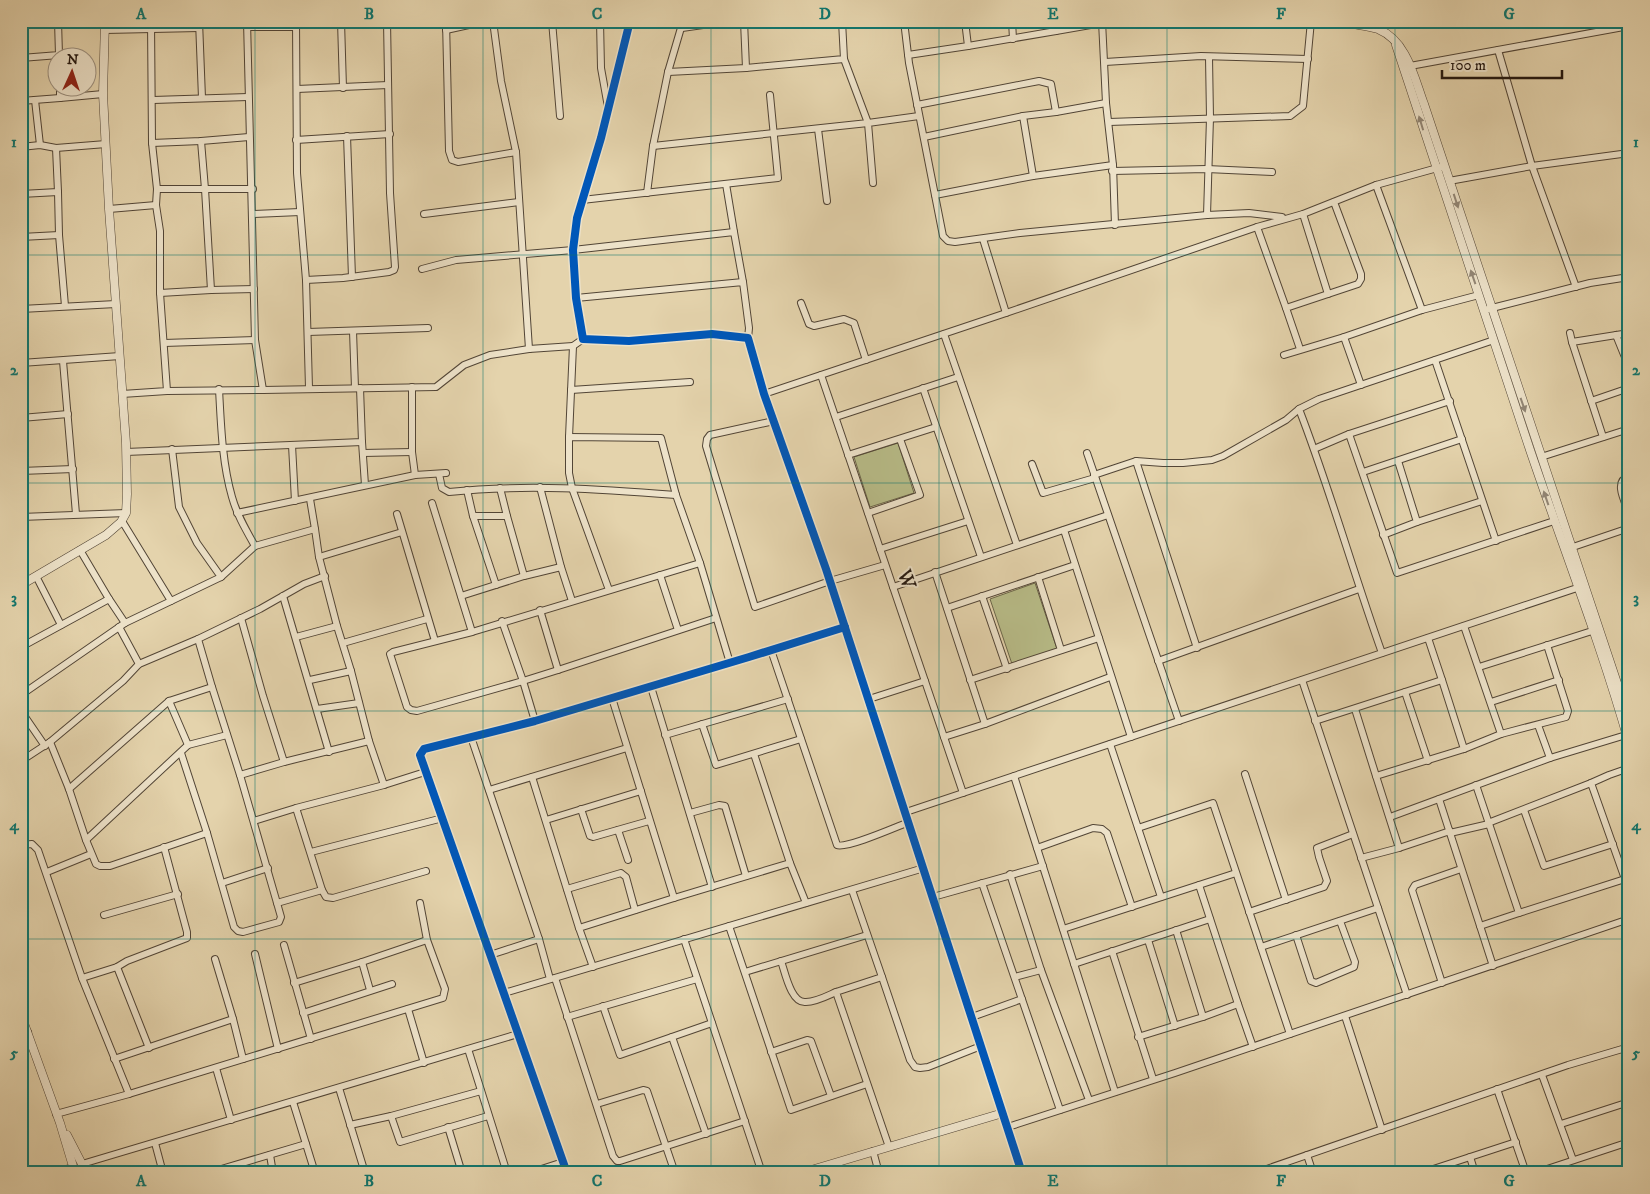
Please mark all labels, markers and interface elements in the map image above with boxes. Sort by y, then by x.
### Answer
text: A [135,4,147,24]
text: B [364,4,374,24]
text: C [592,4,602,24]
text: D [819,4,831,24]
text: E [1047,4,1059,24]
text: F [1276,4,1286,24]
text: G [1503,4,1515,24]
north arrow [48,48,98,98]
scale bar [1442,48,1562,80]
text: N [66,51,79,69]
text: 100 m [1450,56,1486,75]
one-way arrow [1417,115,1425,130]
text: 1 [11,132,17,152]
text: 1 [1633,132,1639,152]
one-way arrow [1452,194,1460,209]
one-way arrow [1469,269,1477,284]
text: 2 [10,360,19,380]
text: 2 [1632,360,1641,380]
one-way arrow [1519,398,1527,413]
one-way arrow [1542,490,1549,505]
street label: W [890,565,922,593]
text: 3 [11,588,17,608]
text: 3 [1633,588,1639,608]
text: 4 [8,815,19,835]
text: 4 [1630,815,1641,835]
text: 5 [9,1043,18,1063]
text: 5 [1631,1043,1640,1063]
text: A [135,1171,147,1191]
text: B [364,1171,374,1191]
text: C [592,1171,602,1191]
text: D [819,1171,831,1191]
text: E [1047,1171,1059,1191]
text: F [1276,1171,1286,1191]
text: G [1503,1171,1515,1191]

